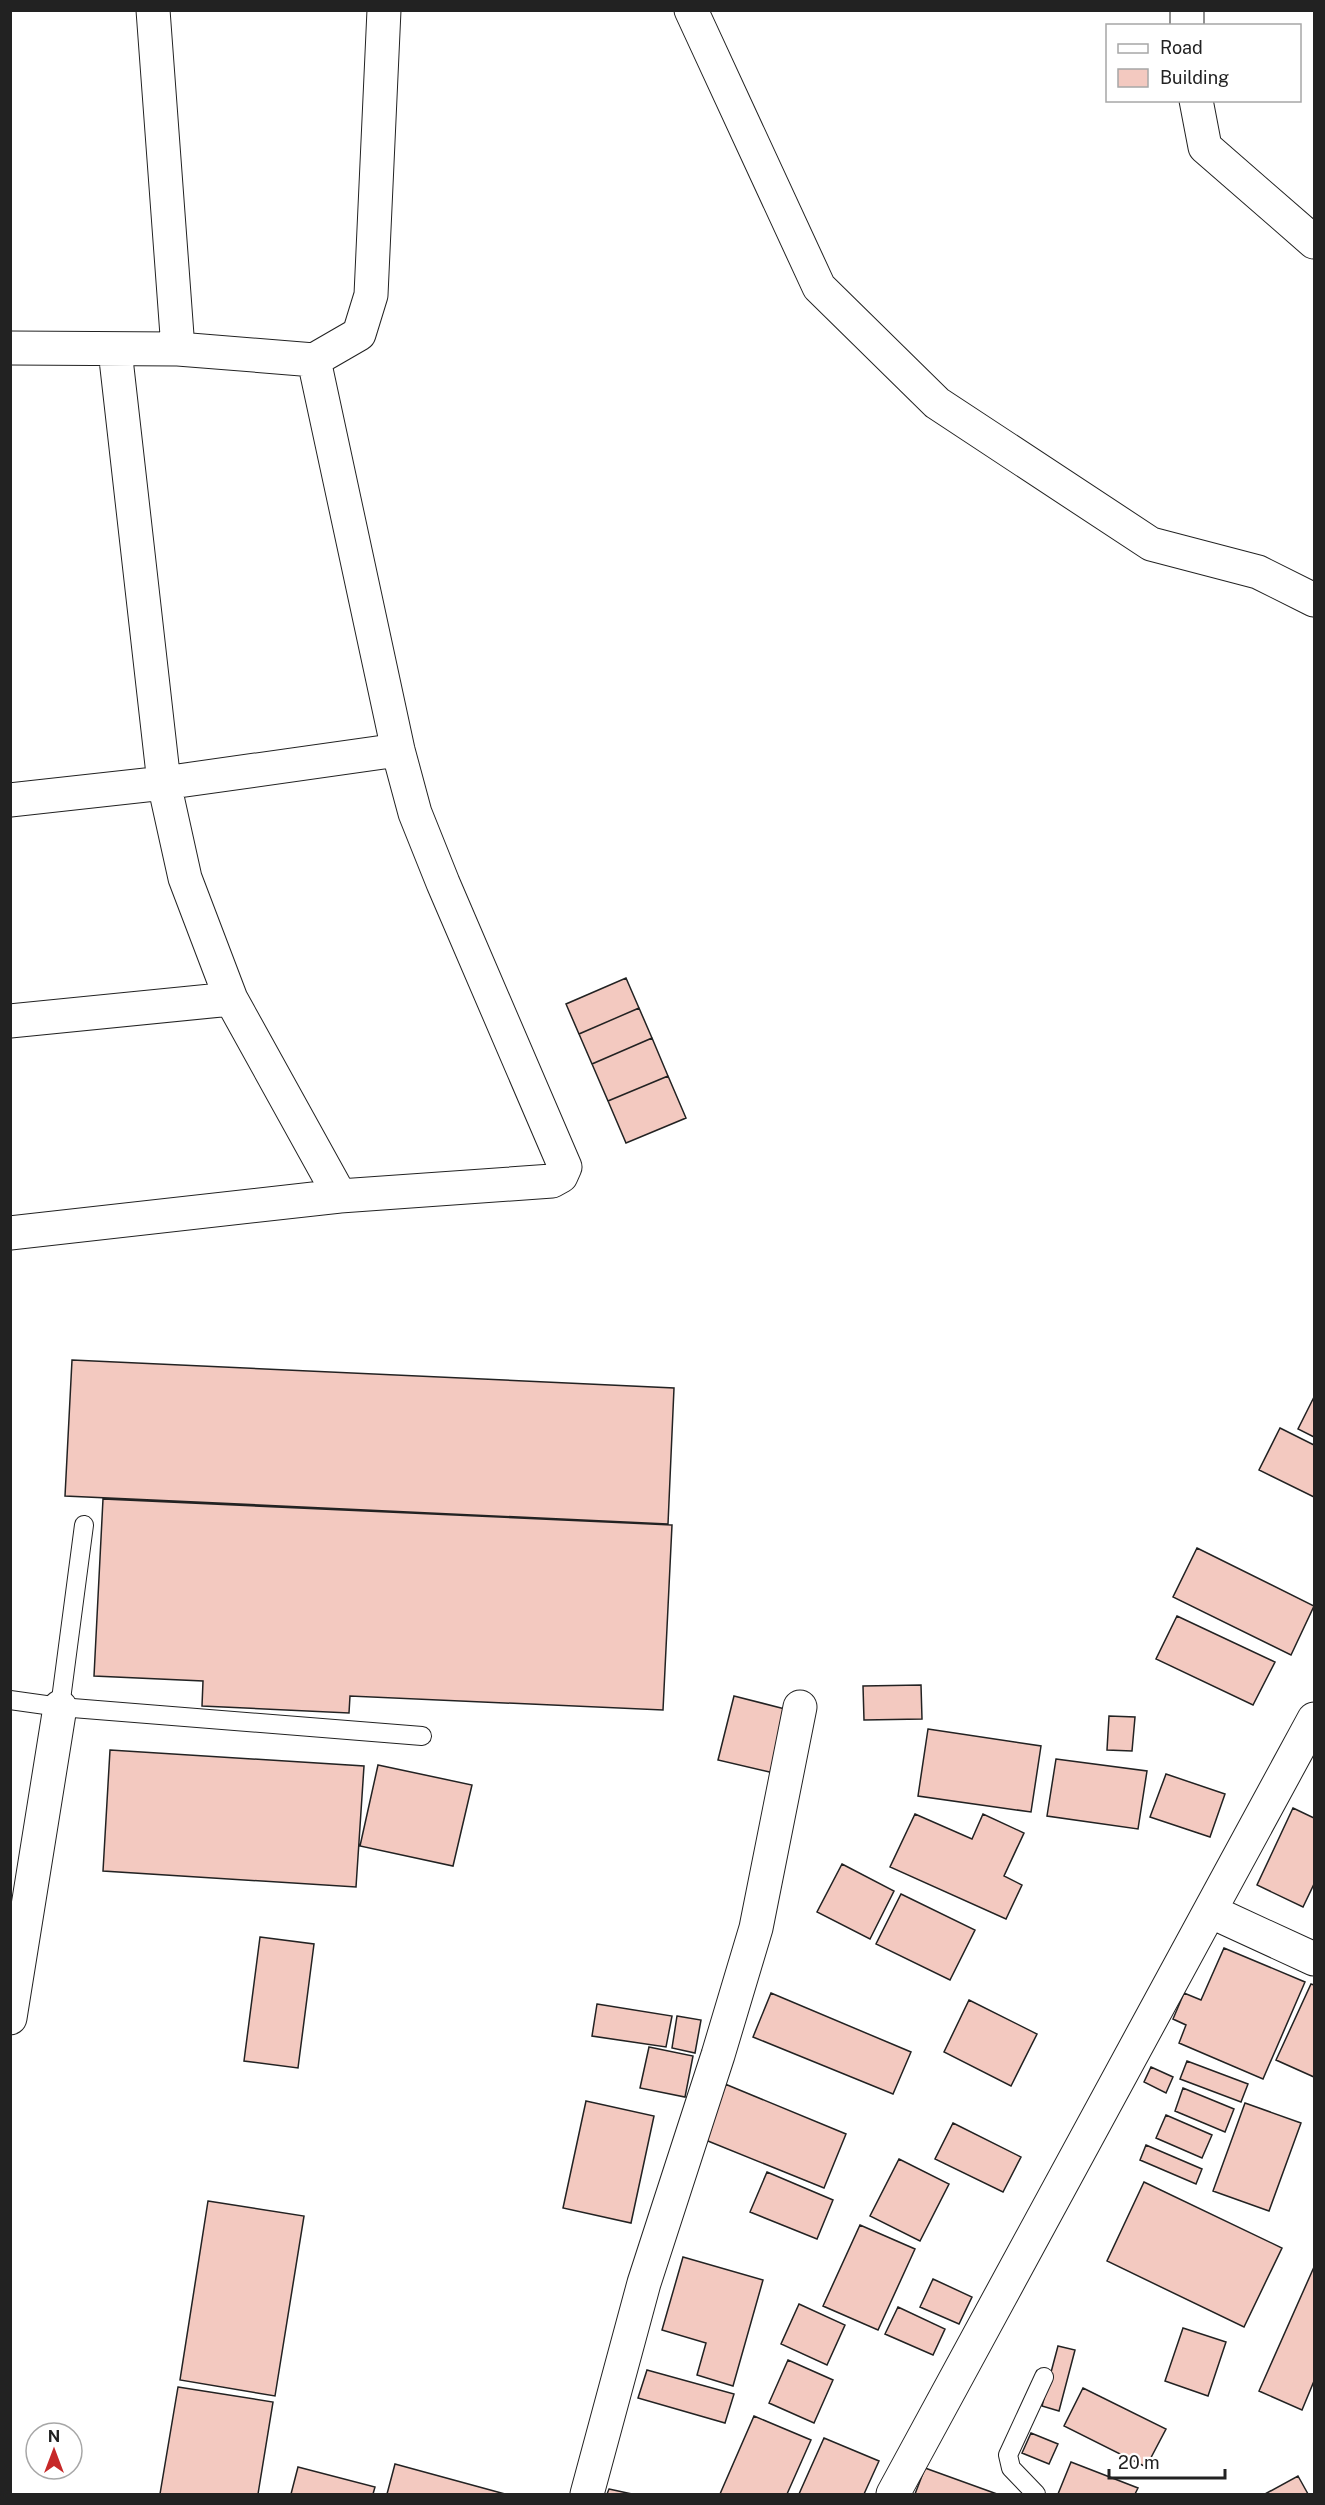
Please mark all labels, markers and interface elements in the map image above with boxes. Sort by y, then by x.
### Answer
legend [1106,24,1301,102]
text: Road [1160,37,1203,58]
text: Building [1160,67,1229,88]
north arrow [24,2421,84,2481]
text: N [48,2427,60,2446]
scale bar [1109,2442,1224,2480]
text: 20 m [1118,2452,1160,2473]

